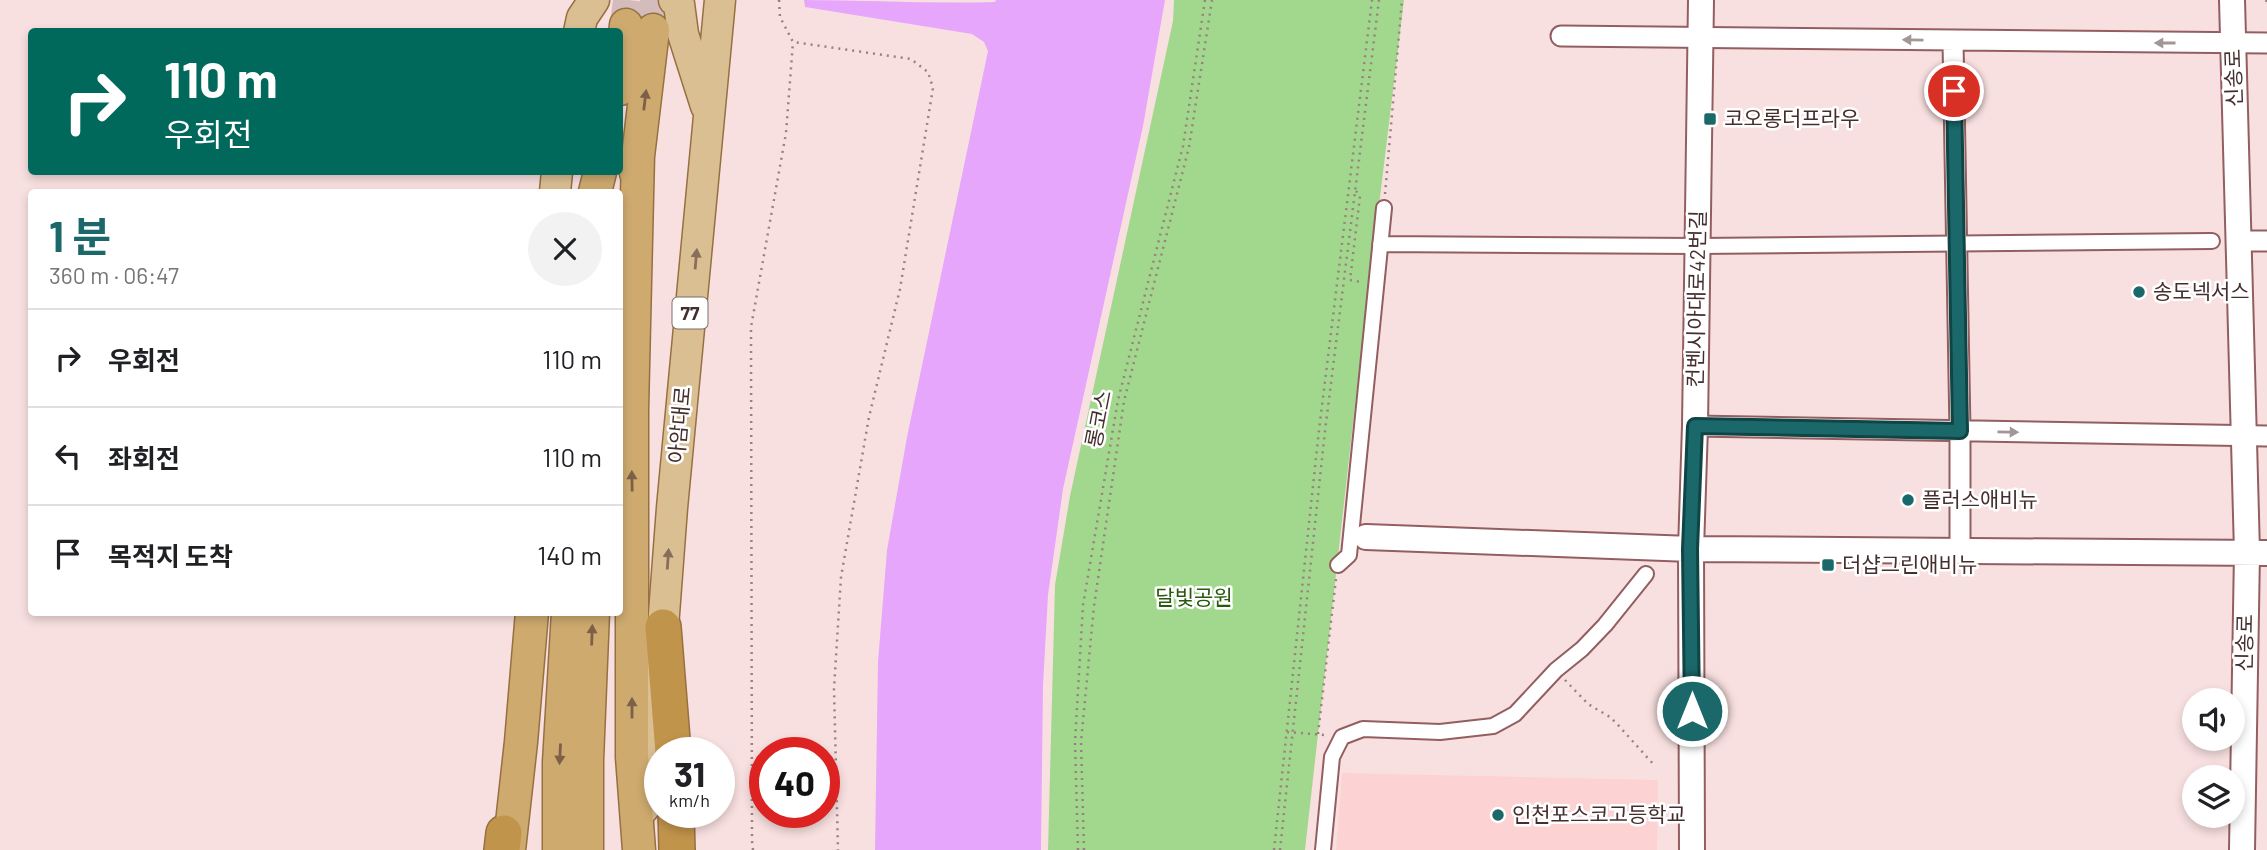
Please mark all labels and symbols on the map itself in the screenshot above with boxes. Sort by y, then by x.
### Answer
one-way arrow [1901,35,1923,46]
one-way arrow [2153,37,2175,49]
street label: 신송로 [2219,49,2246,107]
pin [1924,61,1984,121]
one-way arrow [639,89,650,111]
place label: 코오롱더프라우 [1724,105,1859,130]
marker: 코오롱더프라우 [1702,111,1718,127]
street label: 컨벤시아대로42번길 [1681,210,1710,388]
one-way arrow [691,248,702,270]
place label: 송도넥서스 [2153,278,2250,303]
marker: 송도넥서스 [2131,284,2147,300]
road number: 77 [672,298,708,328]
street label: 아암대로 [663,385,694,464]
street label: 롱코스 [1080,388,1115,450]
one-way arrow [1997,426,2019,438]
one-way arrow [626,470,638,492]
place label: 플러스애비뉴 [1922,486,2038,511]
marker: 플러스애비뉴 [1900,492,1916,508]
one-way arrow [663,547,674,569]
place label: 더샵그린애비뉴 [1842,551,1977,576]
marker: 더샵그린애비뉴 [1820,557,1836,573]
park label: 달빛공원 [1155,584,1233,609]
street label: 신송로 [2230,614,2257,672]
one-way arrow [586,624,597,646]
position arrow [1655,674,1729,748]
one-way arrow [626,697,638,719]
speed limit sign: 40 [749,737,840,828]
one-way arrow [554,743,565,765]
place label: 인천포스코고등학교 [1512,801,1686,826]
marker: 인천포스코고등학교 [1490,807,1506,823]

